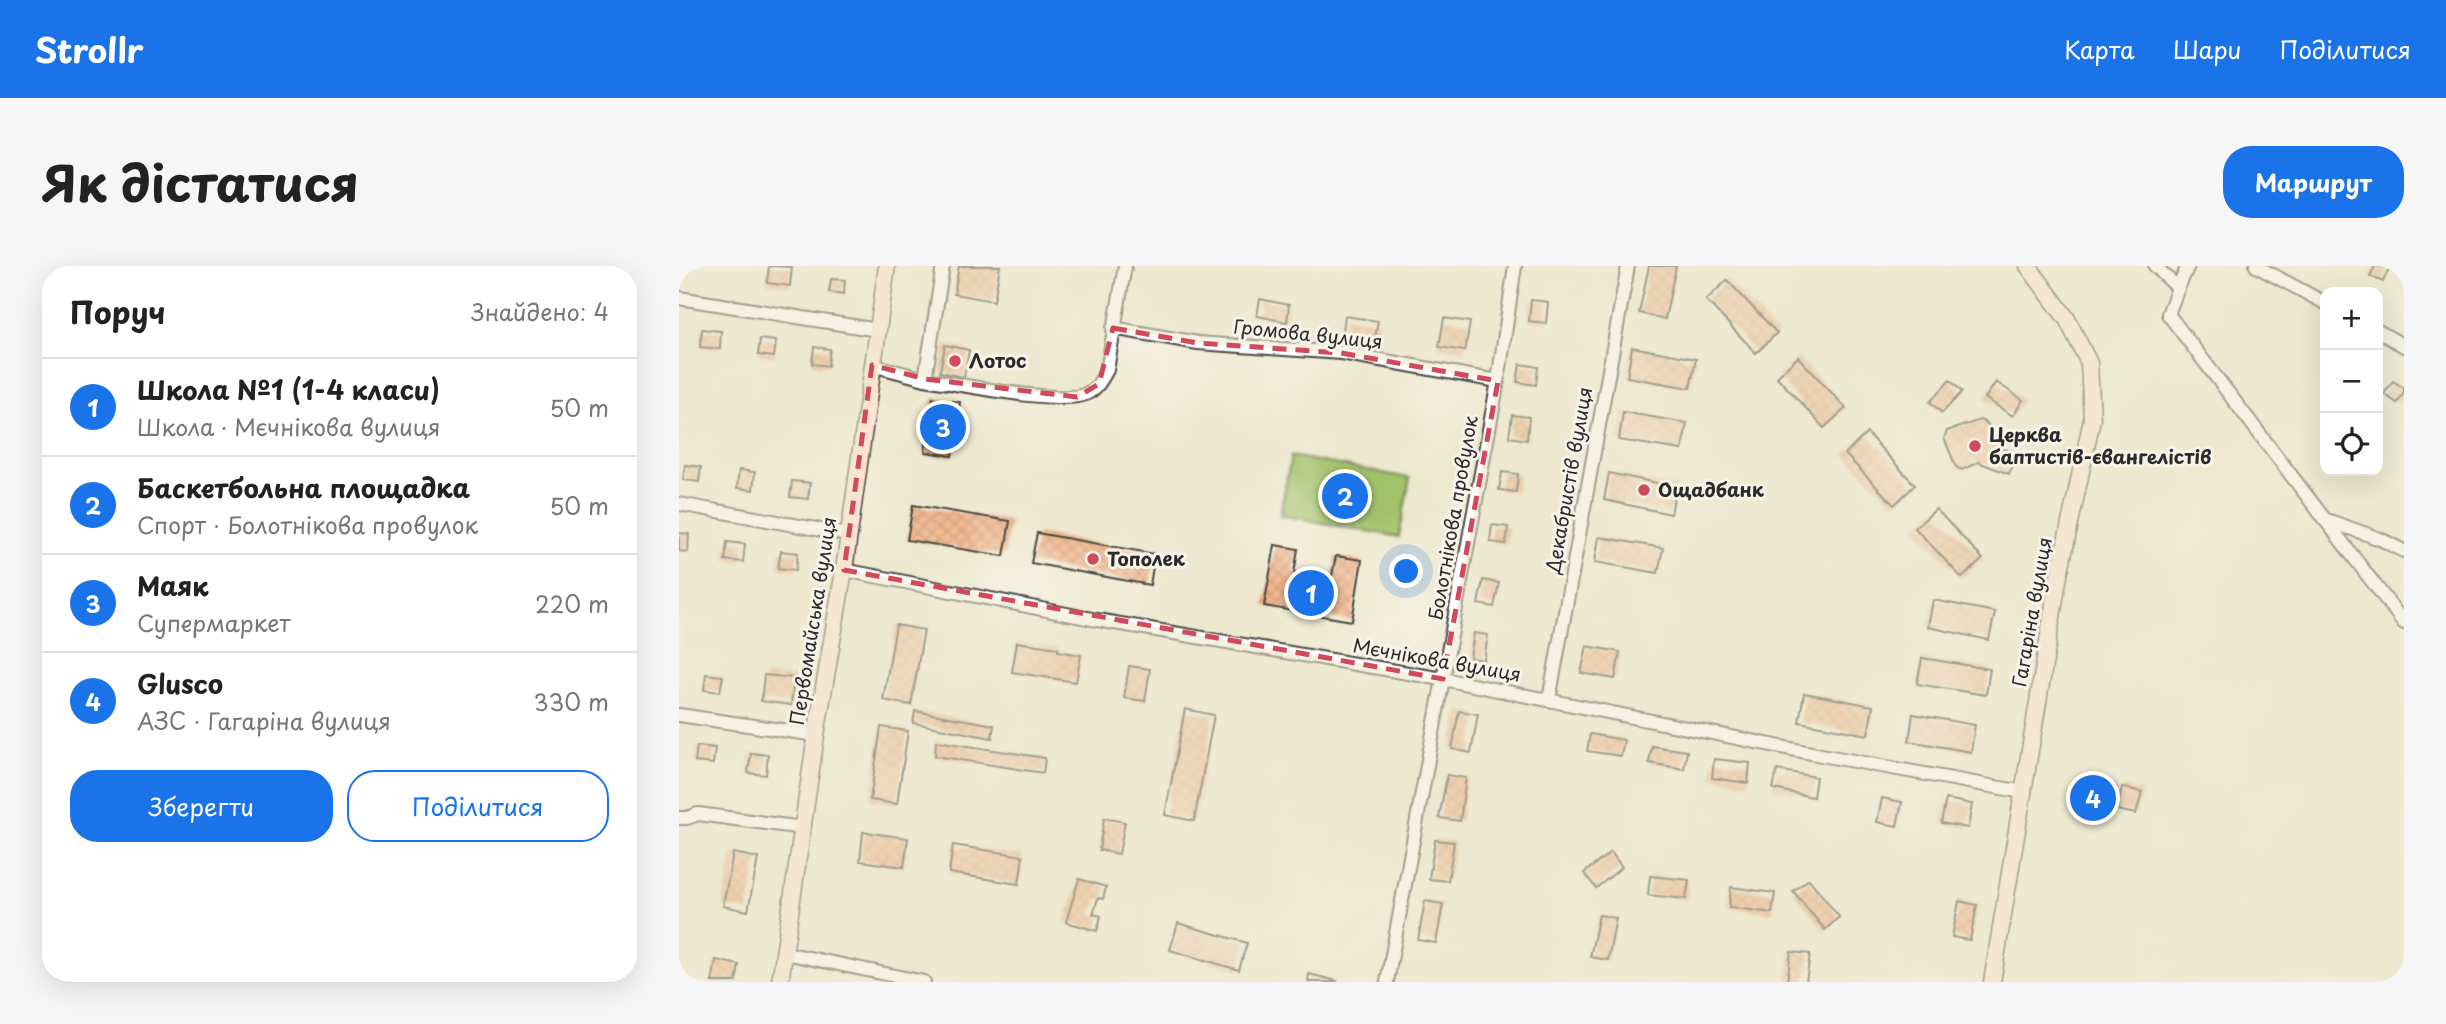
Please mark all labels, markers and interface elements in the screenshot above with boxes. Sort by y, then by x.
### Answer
text: Strollr [35,24,144,74]
text: Карта [2064,31,2135,67]
text: Шари [2173,31,2242,67]
text: Поділитися [2280,31,2411,67]
text: Як дістатися [42,145,359,219]
button: Маршрут [2223,146,2404,218]
map controls [2320,287,2383,476]
button: + [2320,287,2383,350]
text: Поруч [70,289,165,334]
text: Знайдено: 4 [471,294,609,329]
street label: Громова вулиця [1232,311,1384,355]
place label: Лотос [969,346,1026,374]
button: − [2320,350,2383,413]
marker: Лотос [947,353,963,369]
text: Школа №1 (1-4 класи) [137,370,440,409]
street label: Декабристів вулиця [1538,384,1598,576]
text: 1 [88,390,99,425]
text: 50 m [549,390,609,425]
pin: 3 [920,401,966,453]
text: Школа · Мєчнікова вулиця [137,409,440,444]
street label: Болотнікова провулок [1420,413,1484,622]
button: locate [2320,413,2383,476]
place label: Церква баптистів-євангелістів [1989,420,2211,470]
marker: Церква баптистів-євангелістів [1967,438,1983,454]
text: Баскетбольна площадка [137,468,470,507]
pin: 2 [1322,470,1368,522]
place label: Ощадбанк [1658,475,1765,503]
marker: Ощадбанк [1636,482,1652,498]
text: 2 [85,488,101,523]
text: 50 m [549,488,609,523]
text: Спорт · Болотнікова провулок [137,507,478,542]
street label: Первомайська вулиця [782,515,842,727]
street label: Гагаріна вулиця [2004,535,2058,689]
place label: Тополек [1107,544,1186,572]
marker: Тополек [1085,551,1101,567]
your location [1389,554,1423,588]
text: Маяк [137,566,209,605]
pin: 1 [1288,567,1334,619]
text: 3 [85,586,101,621]
text: 220 m [535,586,609,621]
text: Супермаркет [137,605,291,640]
street label: Мєчнікова вулиця [1351,630,1523,688]
text: Glusco [137,664,223,703]
text: 4 [85,684,101,719]
text: 330 m [533,684,609,719]
text: АЗС · Гагаріна вулиця [137,703,391,738]
button: Зберегти [70,770,333,842]
button: Поділитися [347,770,609,842]
pin: 4 [2070,772,2116,824]

